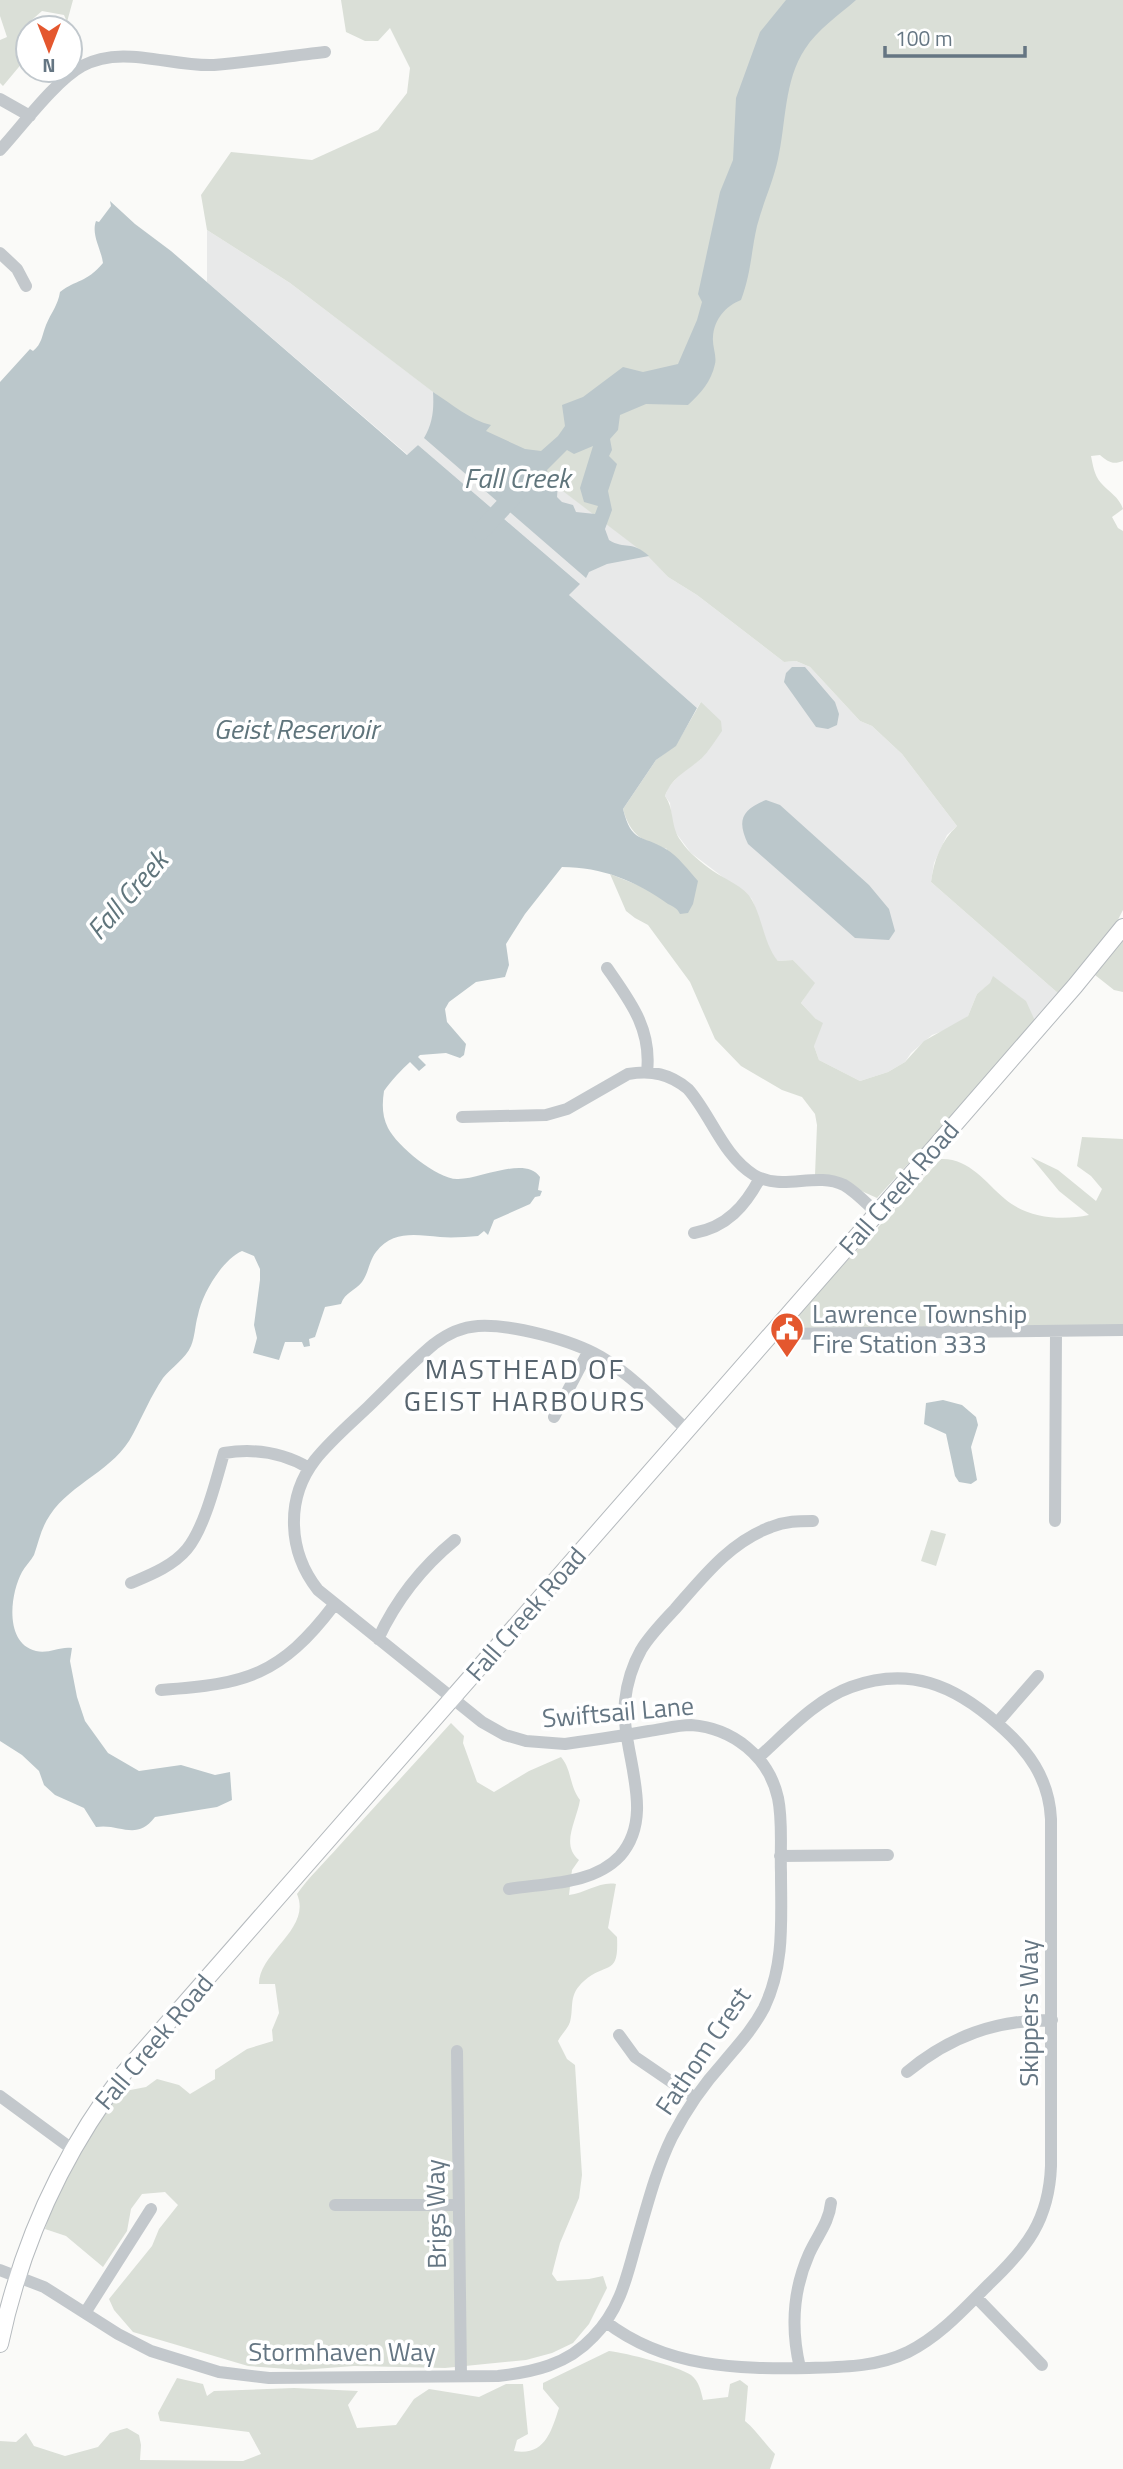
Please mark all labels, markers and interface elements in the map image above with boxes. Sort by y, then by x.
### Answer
north arrow [14,14,84,84]
scale bar [885,14,1025,58]
text: 100 m [895,22,952,54]
text: N [42,52,56,81]
water label: Fall Creek [464,456,574,499]
water label: Geist Reservoir [214,707,382,750]
water label: Fall Creek [76,838,180,949]
street label: Fall Creek Road [829,1112,968,1264]
place label: Lawrence Township Fire Station 333 [812,1294,1027,1363]
public building icon: Lawrence Township Fire Station 333 [768,1310,806,1359]
district label: MASTHEAD OF GEIST HARBOURS [404,1347,646,1422]
street label: Fall Creek Road [456,1538,595,1690]
street label: Swiftsail Lane [540,1685,695,1738]
street label: Skippers Way [1009,1939,1048,2087]
street label: Fall Creek Road [85,1965,222,2118]
street label: Fathom Crest [645,1979,760,2123]
street label: Brigs Way [415,2159,456,2269]
street label: Stormhaven Way [248,2332,436,2371]

